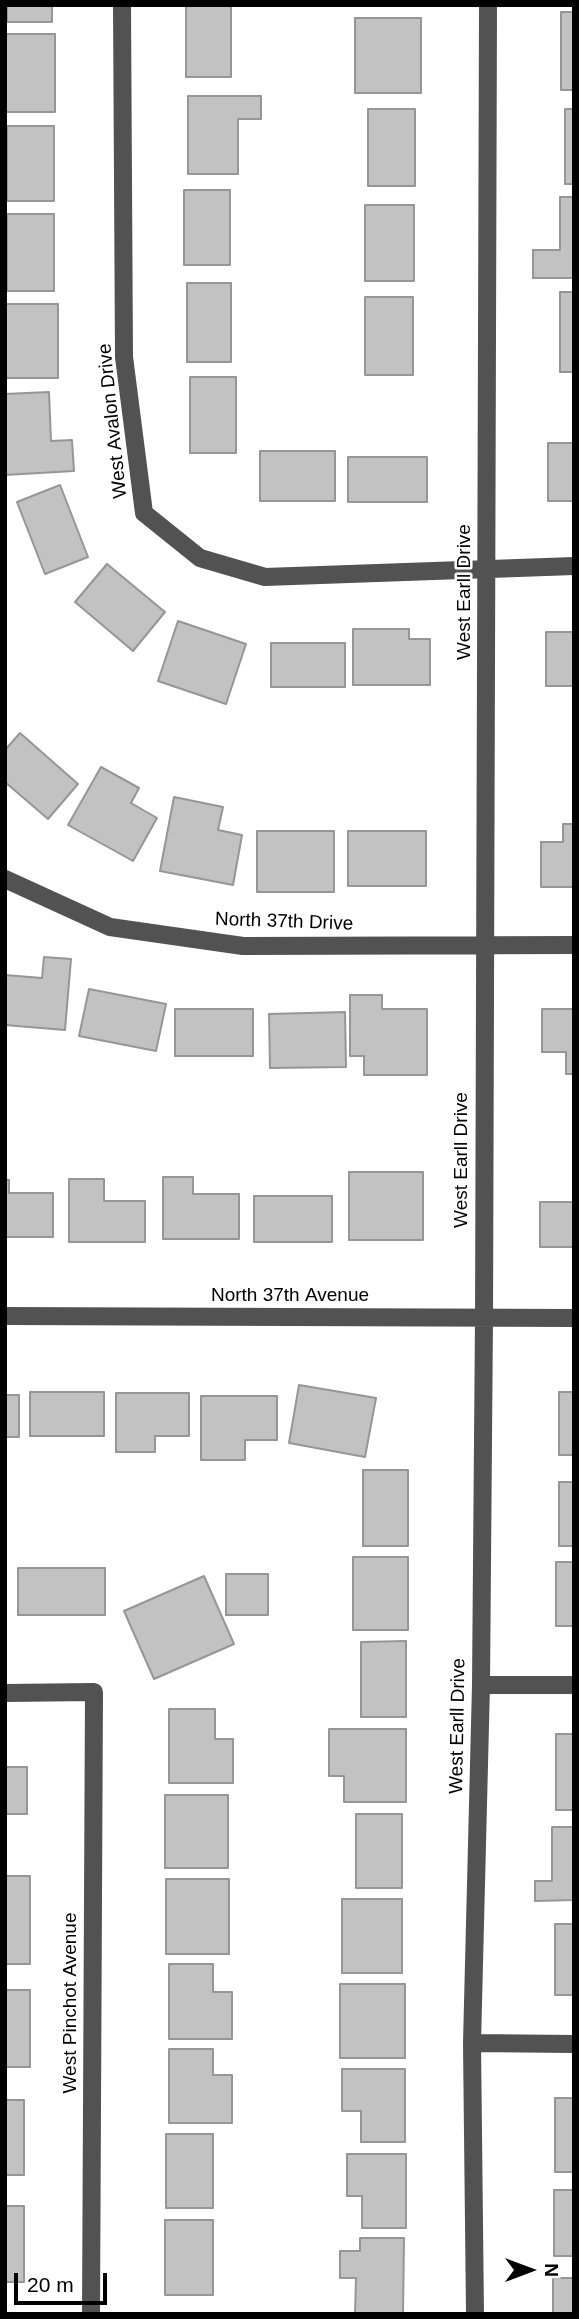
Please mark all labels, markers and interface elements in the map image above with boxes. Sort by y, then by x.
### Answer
street label: West Avalon Drive [94,342,132,500]
street label: West Earll Drive [454,524,476,660]
street label: North 37th Drive [214,908,354,936]
street label: West Earll Drive [451,1092,473,1228]
street label: North 37th Avenue [211,1285,369,1307]
street label: West Earll Drive [445,1658,471,1794]
street label: West Pinchot Avenue [60,1913,82,2093]
north arrow [495,2235,565,2305]
scale bar [18,2260,110,2304]
text: N [541,2263,562,2277]
text: 20 m [27,2273,74,2296]

